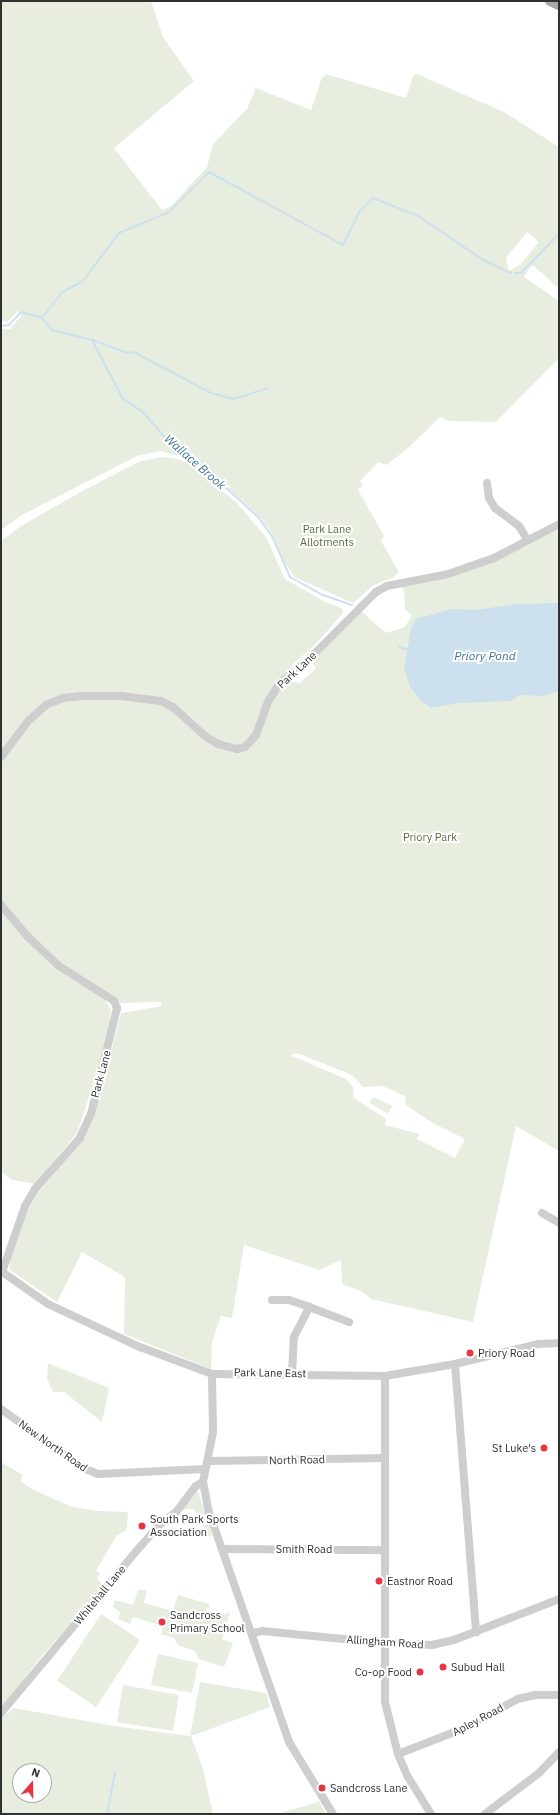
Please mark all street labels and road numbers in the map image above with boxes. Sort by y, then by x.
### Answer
street label: Park Lane [275,649,319,691]
street label: Park Lane [88,1049,114,1099]
street label: Park Lane East [234,1366,306,1380]
street label: New North Road [16,1417,90,1475]
street label: North Road [269,1453,325,1467]
street label: Smith Road [276,1542,332,1556]
street label: Whitehall Lane [71,1563,129,1627]
street label: Allingham Road [346,1633,424,1651]
street label: Apley Road [450,1701,506,1739]

